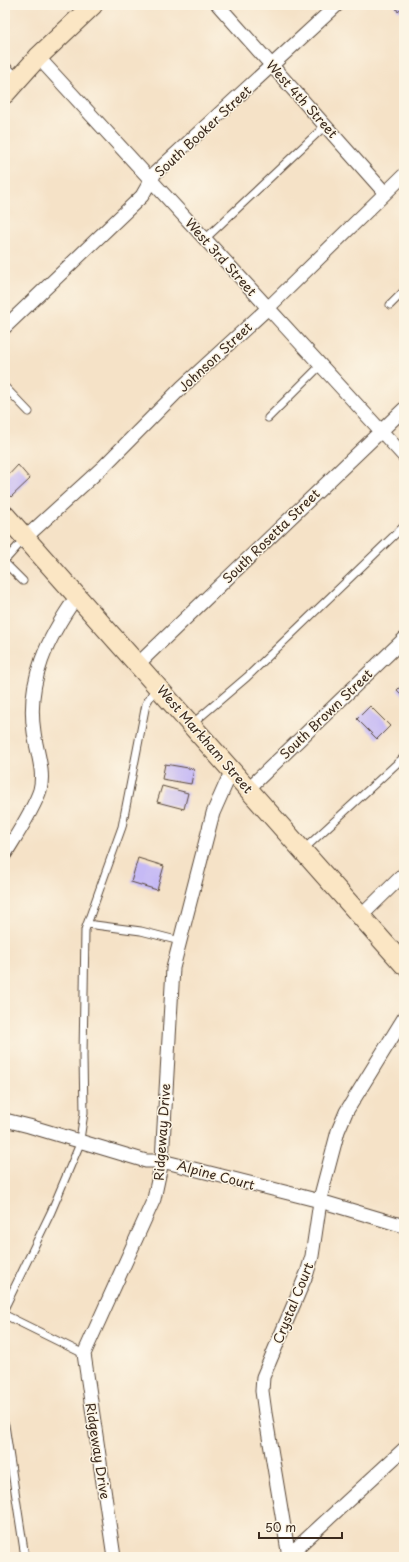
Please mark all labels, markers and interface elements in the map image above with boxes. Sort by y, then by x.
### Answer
street label: West 4th Street [262,56,343,142]
street label: South Booker Street [150,81,255,181]
street label: West 3rd Street [181,214,262,300]
street label: Johnson Street [173,317,256,396]
street label: South Rosetta Street [218,484,324,587]
street label: South Brown Street [275,664,376,763]
street label: West Markham Street [153,680,258,797]
street label: Ridgeway Drive [149,1083,174,1181]
street label: Alpine Court [175,1155,257,1194]
street label: Crystal Court [268,1259,317,1346]
street label: Ridgeway Drive [81,1401,116,1501]
scale bar [259,1514,342,1540]
text: 50 m [265,1518,296,1536]

